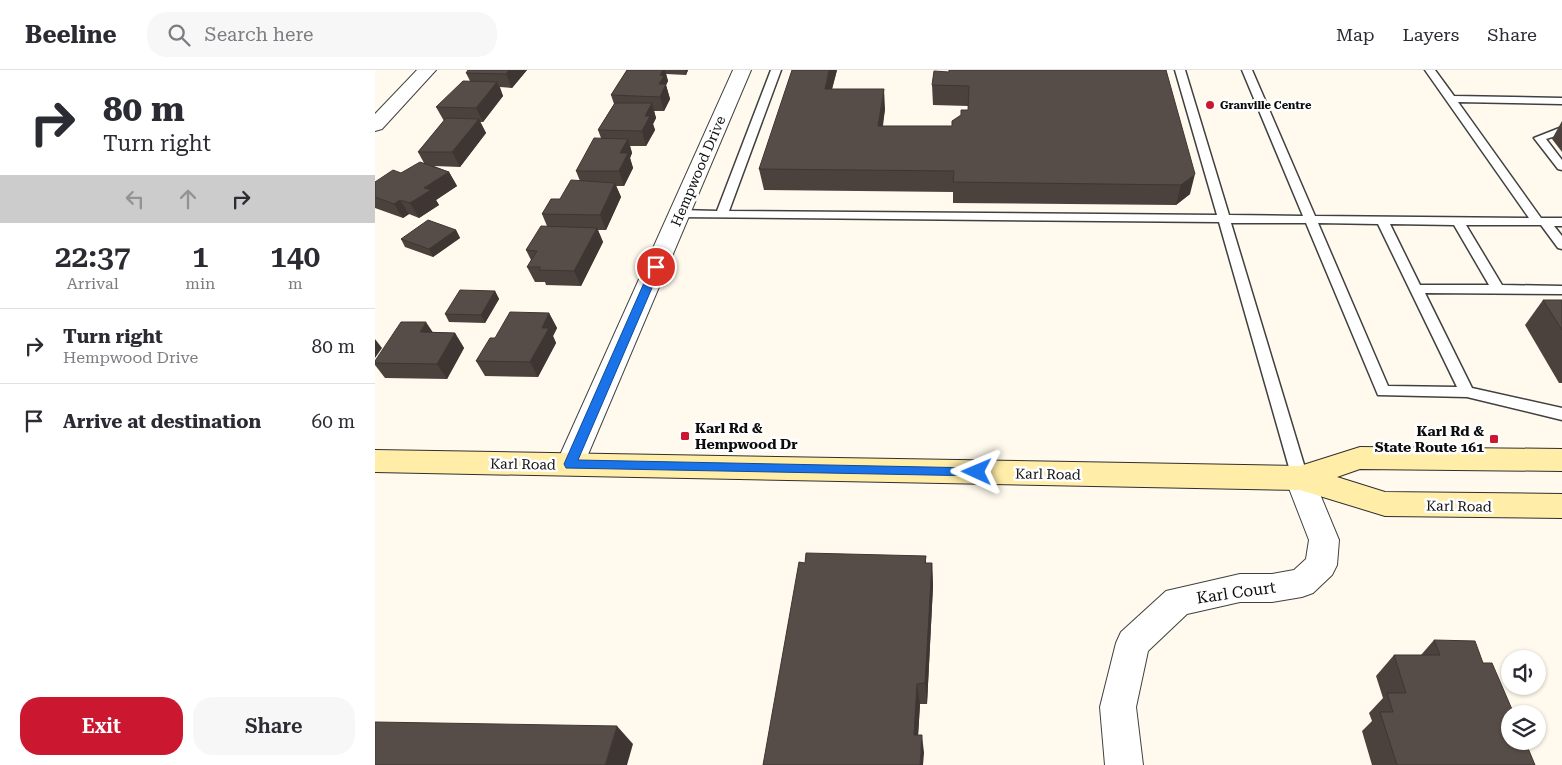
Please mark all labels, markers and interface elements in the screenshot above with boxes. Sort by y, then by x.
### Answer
search box [147,12,497,57]
text: Beeline [25,21,117,49]
icon: search [165,21,193,49]
text: Search here [205,23,313,46]
text: Map [1336,24,1375,45]
text: Layers [1403,24,1459,45]
text: Share [1487,24,1537,45]
text: 80 m [103,89,185,130]
icon: right [20,90,85,155]
marker: Granville Centre [1204,99,1216,111]
place label: Granville Centre [1220,99,1312,112]
street label: Hempwood Drive [668,113,729,229]
text: Turn right [103,131,211,156]
icon: left [121,185,149,213]
icon: ahead [174,185,202,213]
icon: right [227,185,255,213]
text: 22:37 [55,239,131,274]
text: 1 [192,239,209,274]
text: 140 [270,239,320,274]
pin [635,246,677,288]
icon: arrive [642,253,670,281]
text: Arrival [67,274,119,293]
text: min [185,274,215,293]
text: m [288,274,302,293]
text: Turn right [63,325,163,348]
icon: right [20,332,48,360]
text: 80 m [312,335,355,358]
text: Hempwood Drive [63,348,198,367]
icon: arrive [20,407,48,435]
text: Arrive at destination [63,410,261,433]
text: 60 m [312,410,355,433]
place label: Karl Rd & Hempwood Dr [695,420,798,452]
place label: Karl Rd & State Route 161 [1375,423,1484,455]
marker: Karl Rd & Hempwood Dr [679,430,691,442]
marker: Karl Rd & State Route 161 [1488,433,1500,445]
position arrow [950,445,1002,497]
street label: Karl Road [490,455,556,473]
street label: Karl Road [1015,465,1081,483]
street label: Karl Road [1426,497,1492,515]
street label: Karl Court [1195,578,1277,607]
map controls [1501,650,1546,750]
button: sound [1501,650,1546,695]
button: Exit [20,697,183,755]
button: Share [193,697,355,755]
button: layers [1501,705,1546,750]

